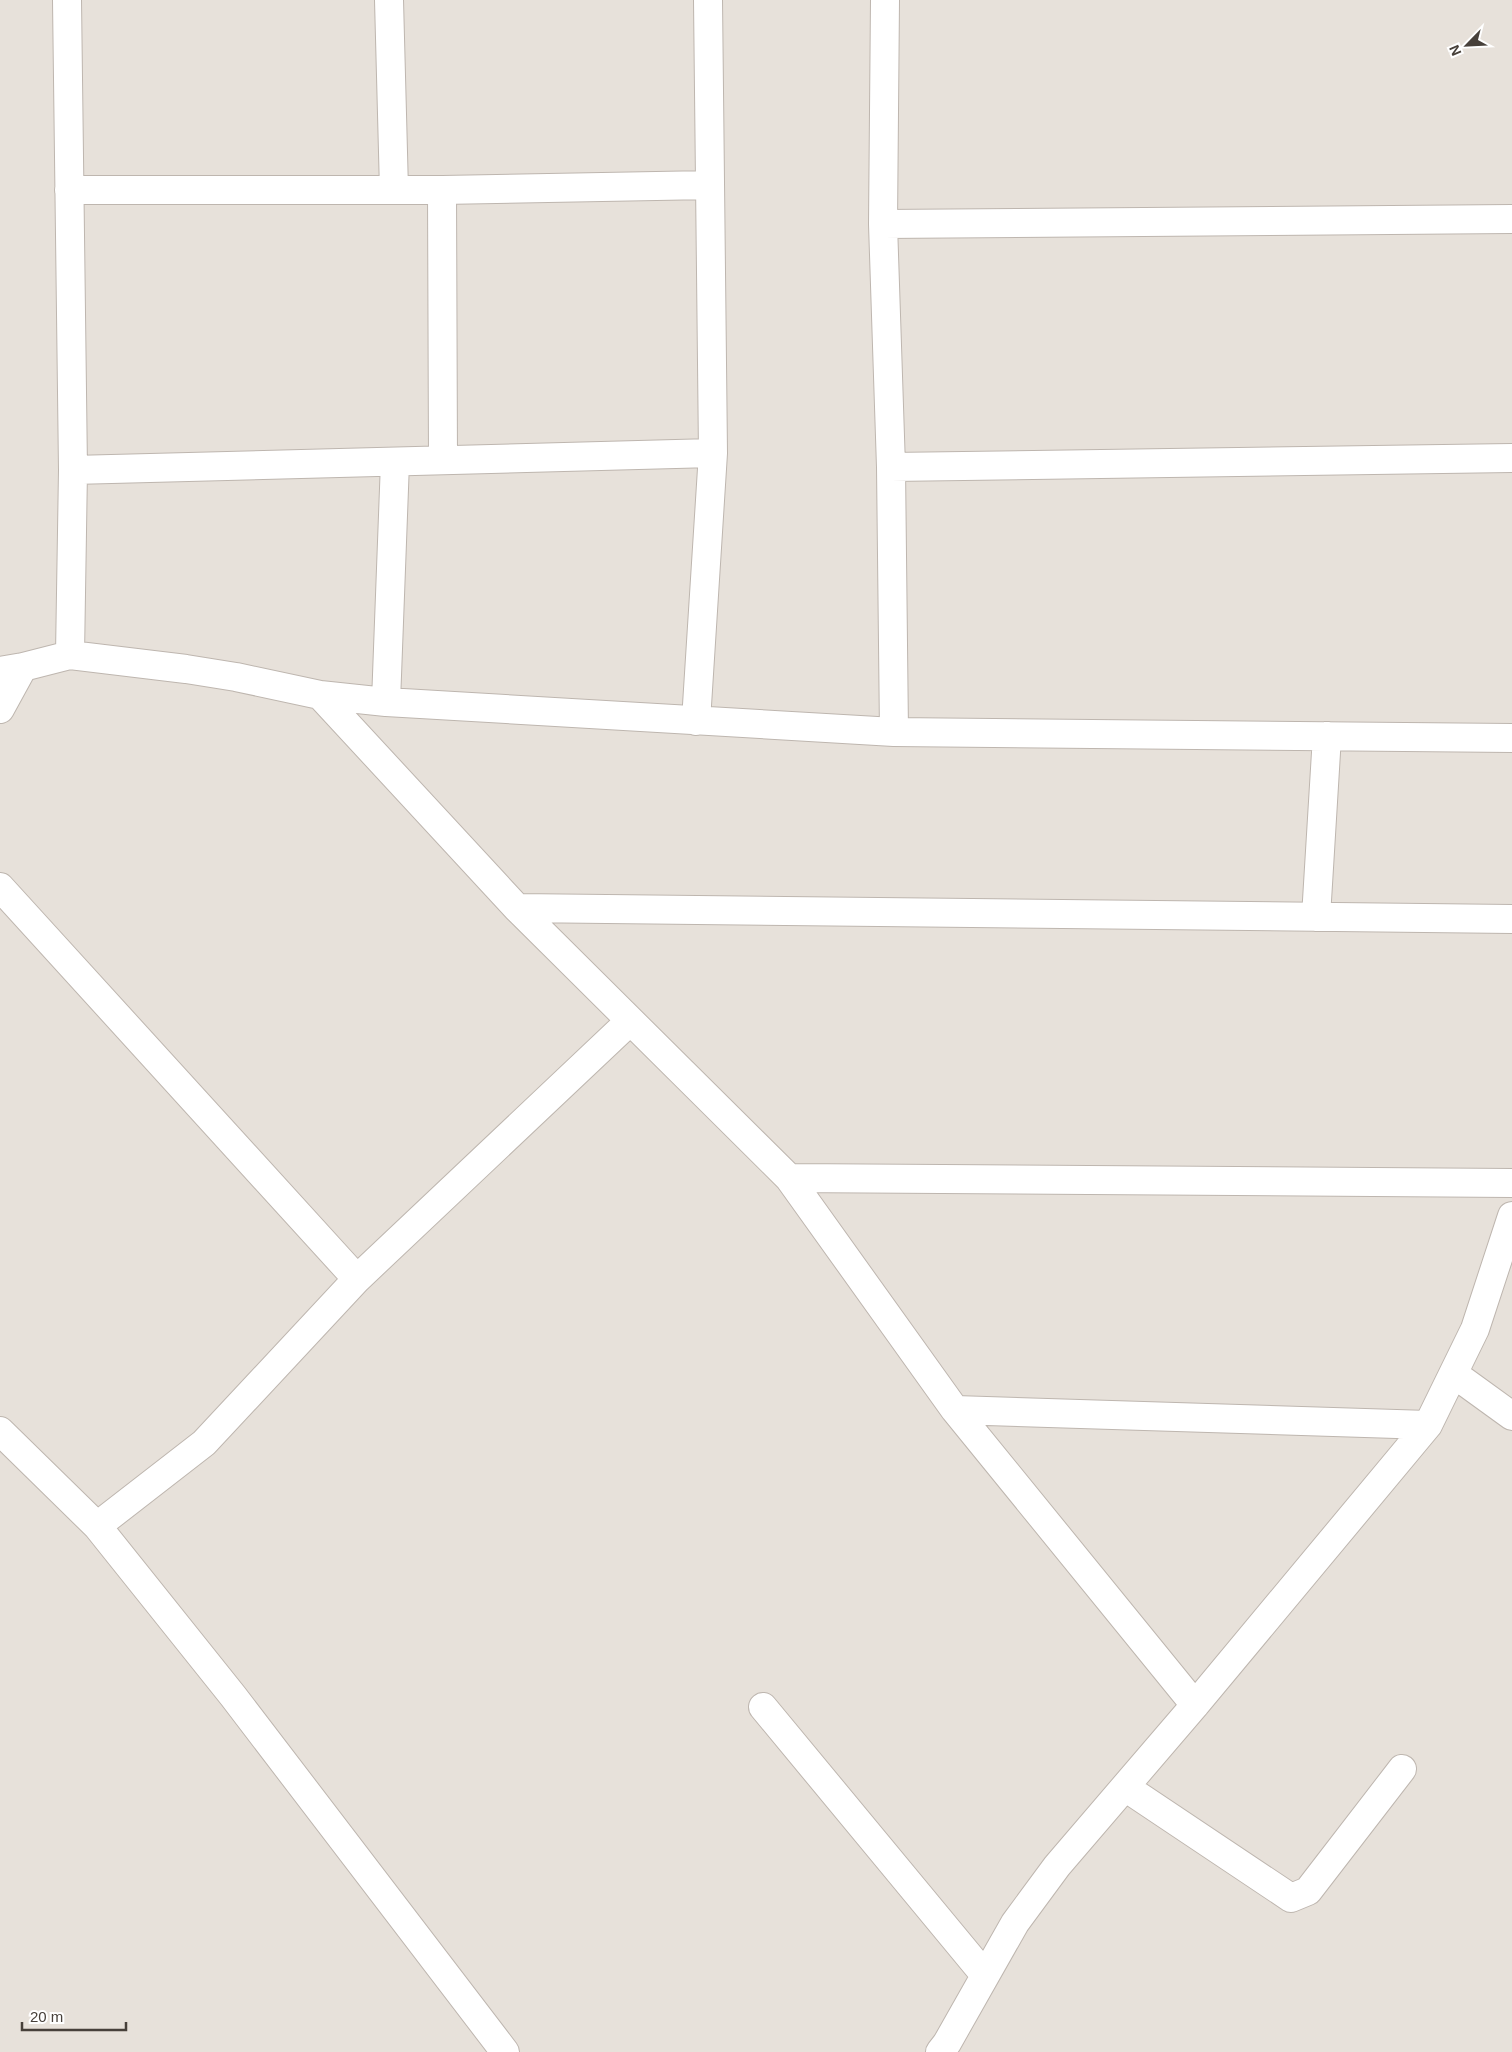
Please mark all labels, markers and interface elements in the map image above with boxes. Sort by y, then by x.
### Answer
north arrow [1442,20,1492,70]
text: N [1446,42,1464,58]
scale bar [22,2000,126,2032]
text: 20 m [30,2008,63,2025]

